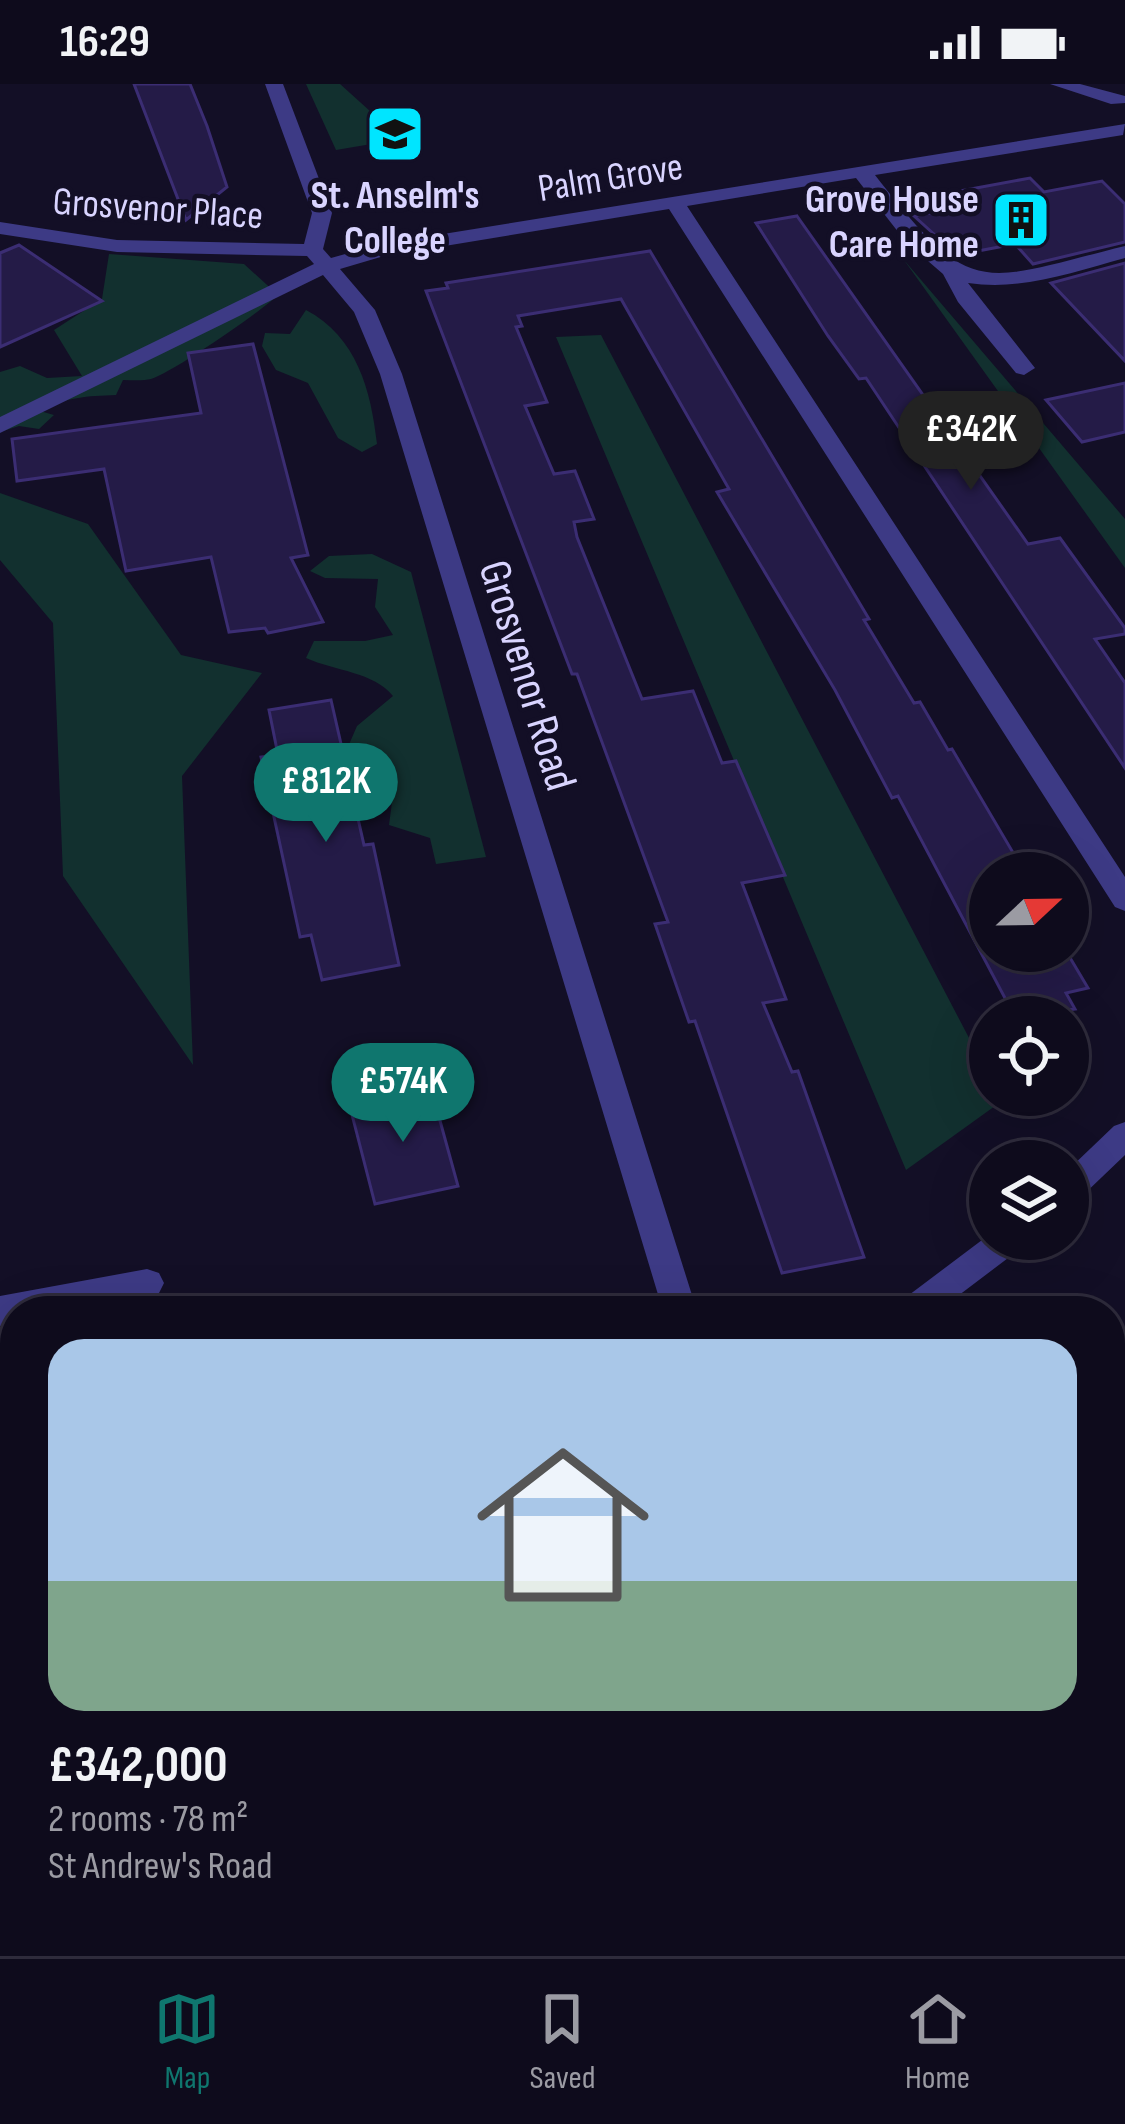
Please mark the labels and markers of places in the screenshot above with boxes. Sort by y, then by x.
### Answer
school or university icon: St. Anselm's College [364,103,426,165]
place label: St. Anselm's College [311,173,479,265]
place label: Grove House Care Home [805,177,979,269]
building icon: Grove House Care Home [990,189,1052,251]
pin: £342K [887,391,1055,493]
pin: £812K [242,743,410,845]
pin: £574K [319,1043,487,1145]

